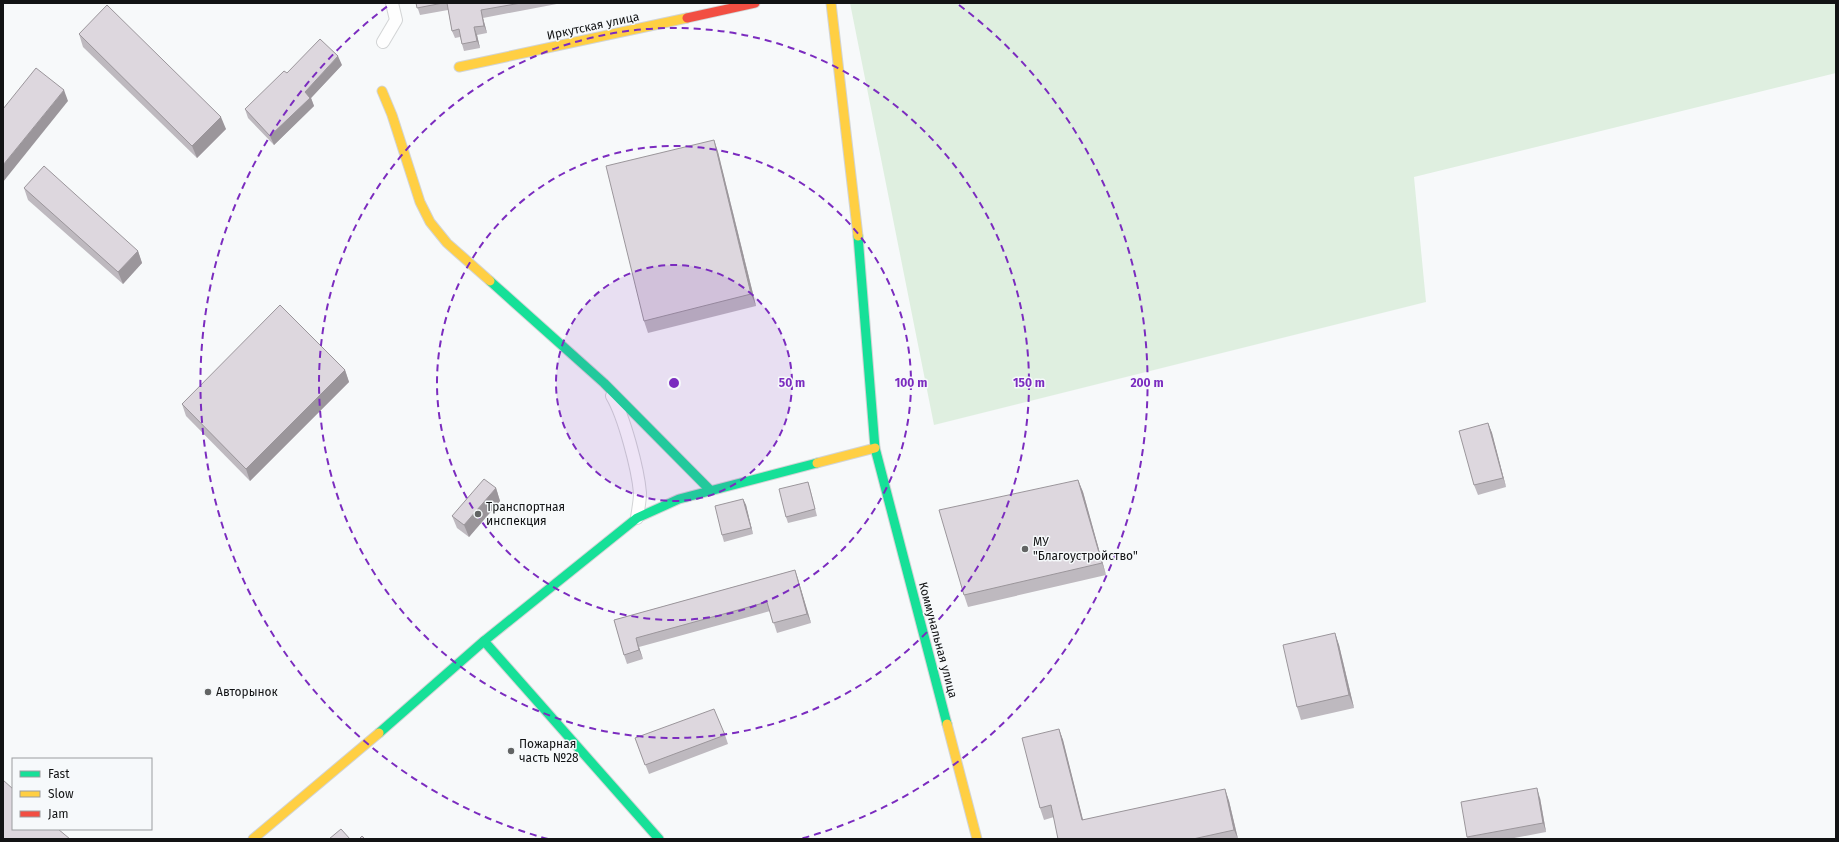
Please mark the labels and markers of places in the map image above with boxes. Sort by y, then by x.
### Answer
centre of rings [667,376,681,390]
place label: Транспортная инспекция [486,500,565,528]
marker: Транспортная инспекция [473,509,483,519]
place label: МУ "Благоустройство" [1033,535,1138,563]
marker: МУ "Благоустройство" [1020,544,1030,554]
place label: Авторынок [216,685,279,699]
marker: Авторынок [203,687,213,697]
place label: Пожарная часть №28 [519,737,579,765]
marker: Пожарная часть №28 [506,746,516,756]

